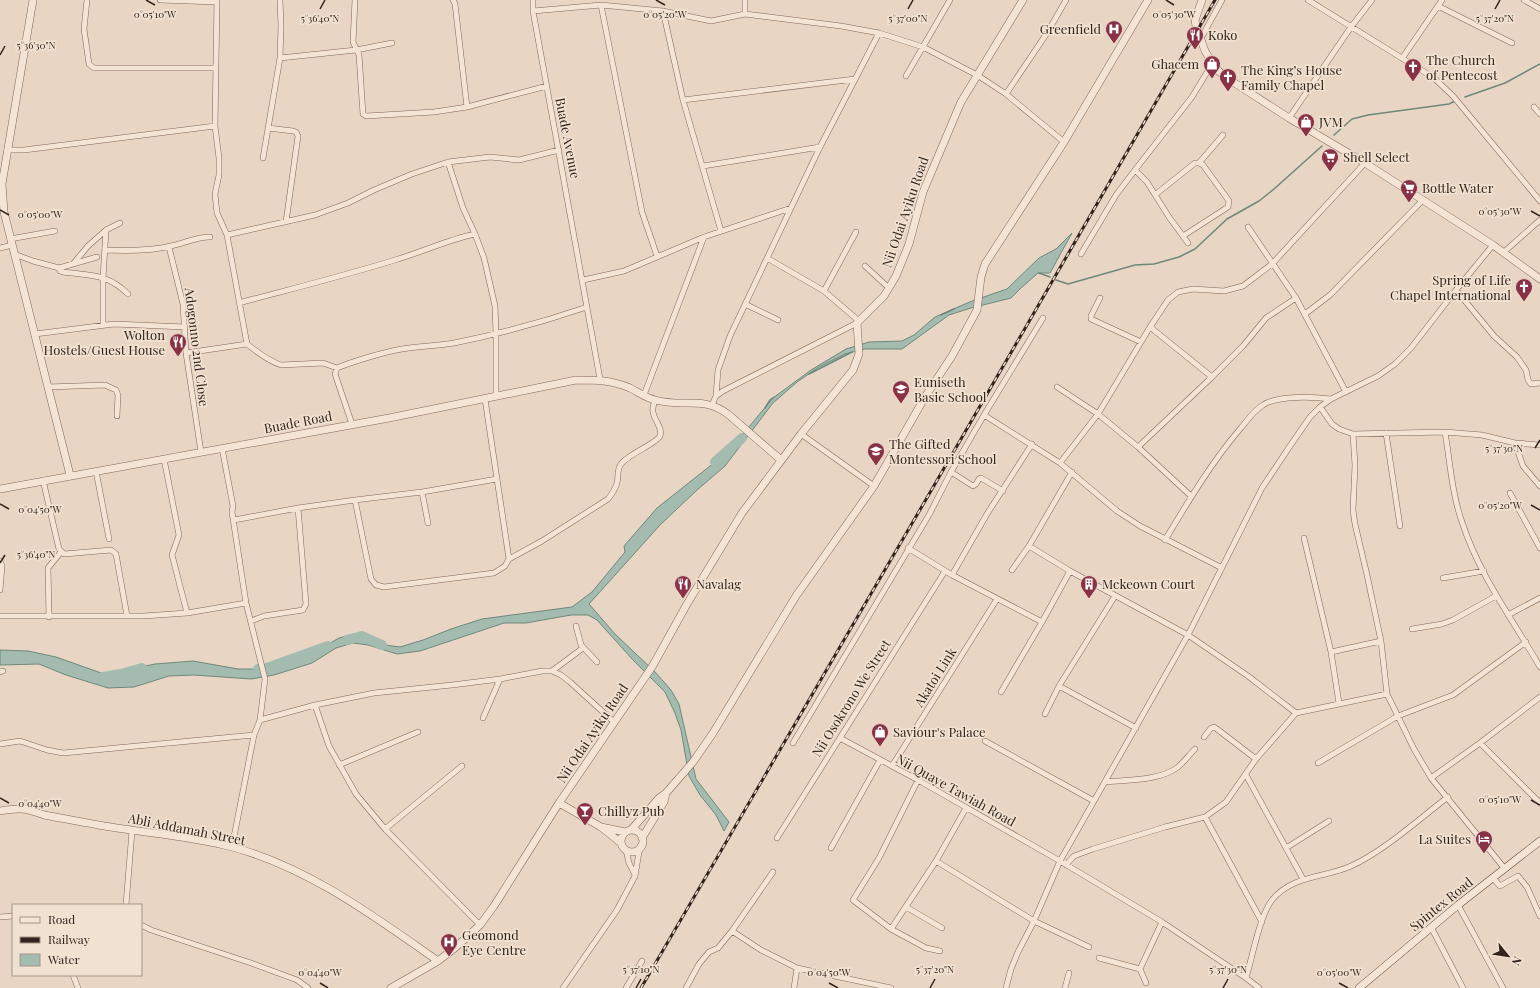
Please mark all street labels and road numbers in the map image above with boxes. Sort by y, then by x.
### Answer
street label: Buade Avenue [552,96,585,180]
street label: Nii Odai Ayiku Road [878,154,932,270]
street label: Adogonno 2nd Close [182,286,213,408]
street label: Buade Road [262,406,334,436]
street label: Nii Osokrono We Street [807,635,894,760]
street label: Akatoi Link [909,643,960,710]
street label: Nii Odai Ayiku Road [552,679,631,786]
street label: Nii Quaye Tawiah Road [893,750,1020,830]
street label: Abli Addamah Street [126,809,248,848]
street label: Spintex Road [1406,873,1476,934]

